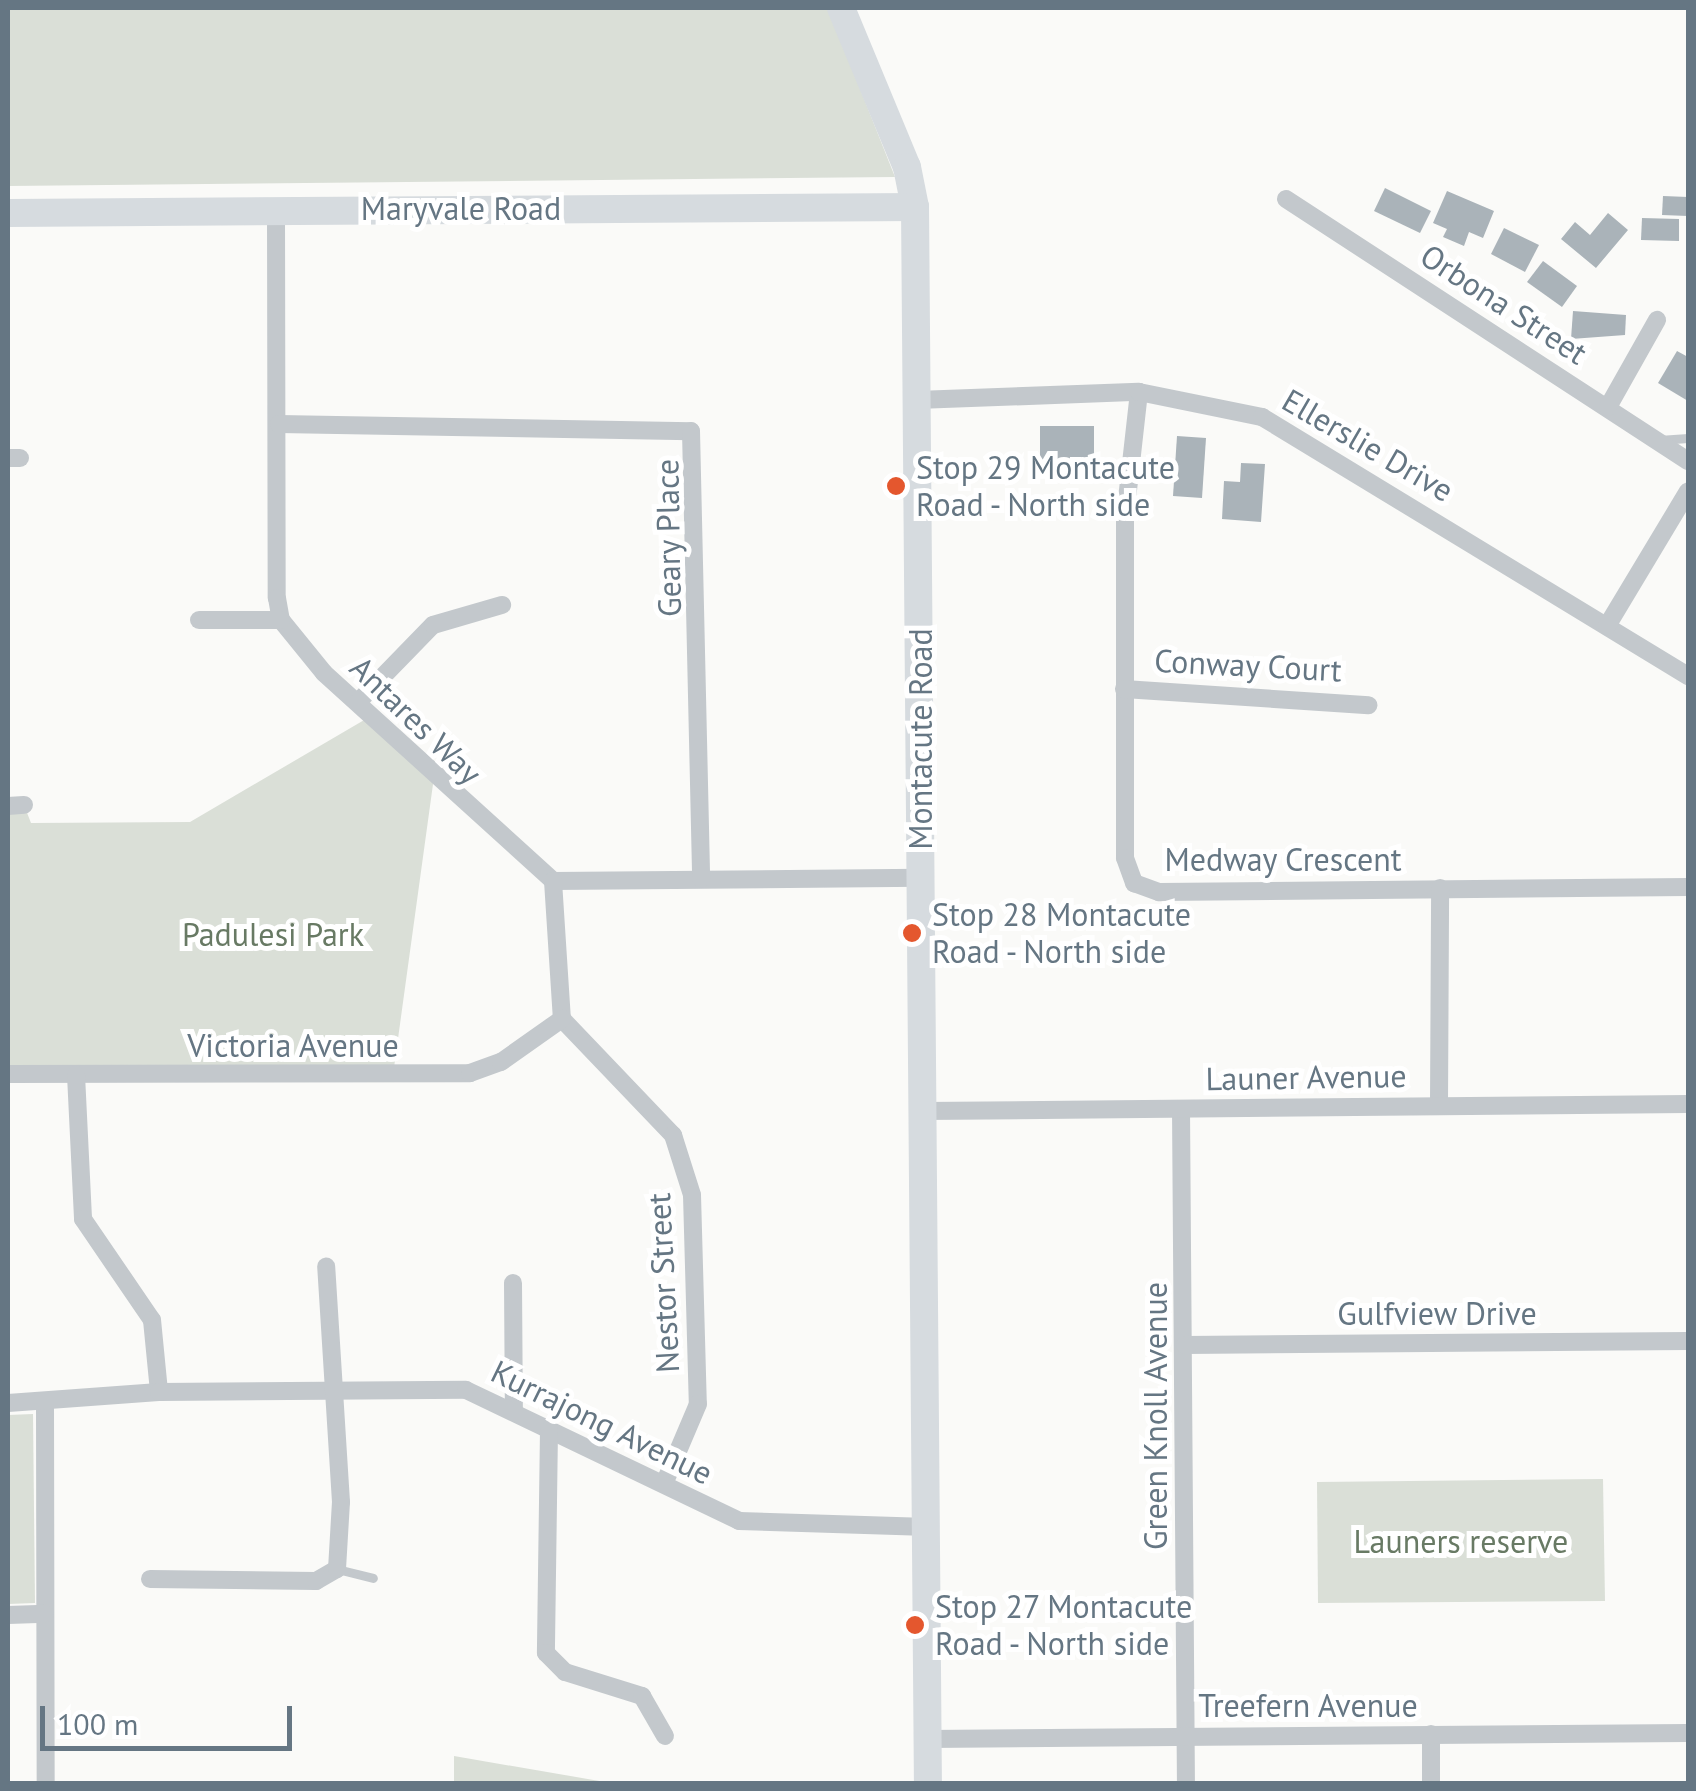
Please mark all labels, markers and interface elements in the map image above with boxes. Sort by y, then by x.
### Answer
street label: Maryvale Road [361,189,561,227]
street label: Orbona Street [1414,236,1594,372]
street label: Ellerslie Drive [1276,381,1460,509]
place label: Stop 29 Montacute Road - North side [916,449,1175,524]
street label: Geary Place [647,458,689,618]
marker: Stop 29 Montacute Road - North side [885,475,907,497]
street label: Montacute Road [901,628,939,850]
street label: Conway Court [1153,641,1343,689]
street label: Antares Way [342,648,490,792]
street label: Medway Crescent [1164,840,1402,878]
place label: Stop 28 Montacute Road - North side [932,896,1191,971]
park label: Padulesi Park [182,915,364,953]
marker: Stop 28 Montacute Road - North side [901,922,923,944]
street label: Victoria Avenue [187,1026,399,1064]
street label: Launer Avenue [1205,1056,1407,1098]
street label: Nestor Street [639,1192,687,1374]
street label: Green Knoll Avenue [1136,1281,1174,1551]
street label: Gulfview Drive [1337,1294,1537,1332]
street label: Kurrajong Avenue [485,1352,719,1492]
park label: Launers reserve [1354,1522,1568,1560]
place label: Stop 27 Montacute Road - North side [935,1588,1194,1663]
marker: Stop 27 Montacute Road - North side [904,1614,926,1636]
scale bar [45,1686,298,1748]
street label: Treefern Avenue [1198,1686,1418,1724]
text: 100 m [57,1704,138,1743]

